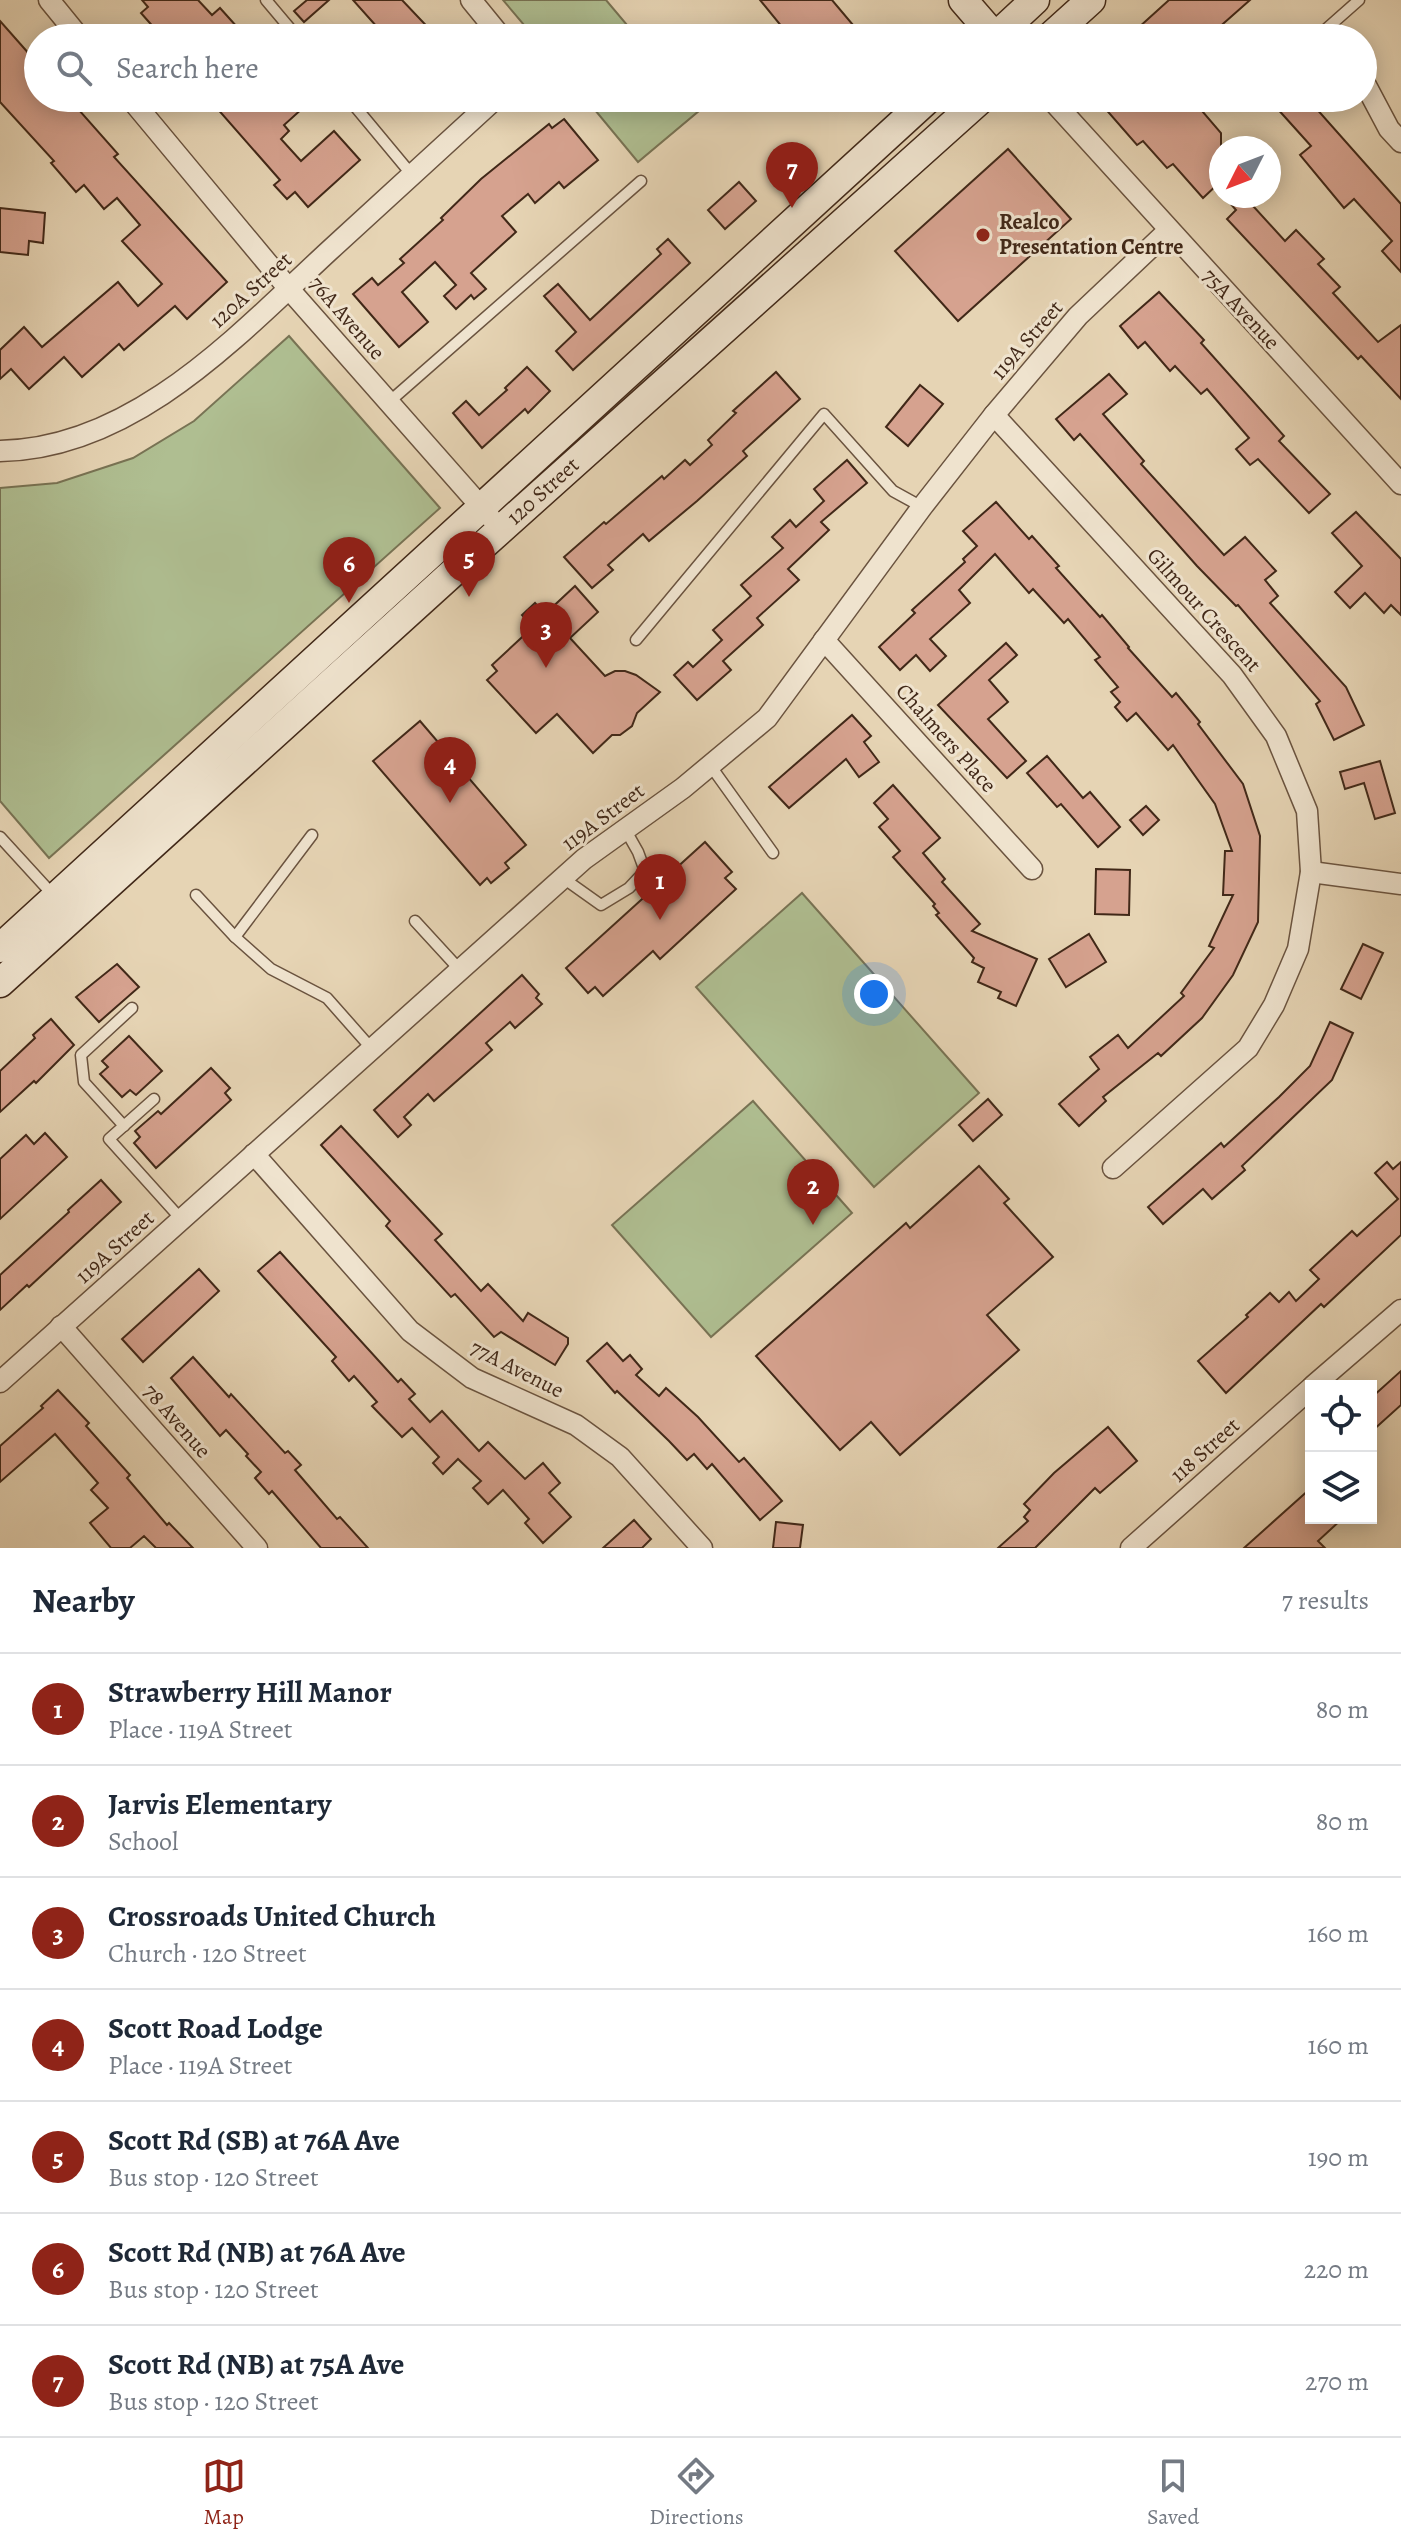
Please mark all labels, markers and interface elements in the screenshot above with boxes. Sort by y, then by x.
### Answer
search box [24,24,1377,112]
icon: search [52,46,96,90]
text: Search here [116,48,259,88]
north arrow [1209,136,1281,208]
pin: 7 [766,142,818,208]
place label: Realco Presentation Centre [999,207,1183,262]
marker: Realco Presentation Centre [974,226,992,244]
street label: 120A Street [203,245,299,335]
street label: 75A Avenue [1195,262,1287,356]
street label: 76A Avenue [302,270,392,366]
street label: 119A Street [984,294,1070,386]
street label: 120 Street [500,450,586,532]
pin: 5 [443,531,495,597]
pin: 6 [323,537,375,603]
street label: Gilmour Crescent [1140,541,1268,679]
pin: 3 [520,602,572,668]
street label: Chalmers Place [889,677,1003,799]
pin: 4 [424,737,476,803]
street label: 119A Street [555,776,651,858]
pin: 1 [634,854,686,920]
your location [854,974,894,1014]
pin: 2 [787,1159,839,1225]
street label: 119A Street [69,1204,161,1290]
street label: 77A Avenue [465,1333,569,1405]
street label: 78 Avenue [136,1377,218,1465]
map controls [1305,1380,1377,1524]
button: locate [1305,1380,1377,1452]
street label: 118 Street [1164,1411,1246,1489]
button: layers [1305,1452,1377,1524]
text: Nearby [32,1577,135,1624]
text: 7 results [1282,1583,1369,1618]
text: Strawberry Hill Manor [108,1672,392,1712]
text: 1 [53,1692,63,1727]
text: 80 m [1316,1692,1369,1727]
text: Place · 119A Street [108,1712,292,1747]
text: Jarvis Elementary [108,1784,331,1824]
text: 2 [52,1804,64,1839]
text: 80 m [1316,1804,1369,1839]
text: School [108,1824,178,1859]
text: Crossroads United Church [108,1896,436,1936]
text: 3 [52,1916,64,1951]
text: 160 m [1307,1916,1369,1951]
text: Church · 120 Street [108,1936,306,1971]
text: Scott Road Lodge [108,2008,323,2048]
text: 4 [52,2028,64,2063]
text: 160 m [1307,2028,1369,2063]
text: Place · 119A Street [108,2048,292,2083]
text: Scott Rd (SB) at 76A Ave [108,2120,400,2160]
text: 5 [52,2140,64,2175]
text: 190 m [1308,2140,1369,2175]
text: Bus stop · 120 Street [108,2160,319,2195]
text: Scott Rd (NB) at 76A Ave [108,2232,406,2272]
text: 6 [52,2252,64,2287]
text: 220 m [1304,2252,1369,2287]
text: Bus stop · 120 Street [108,2272,319,2307]
text: Scott Rd (NB) at 75A Ave [108,2344,404,2384]
text: 7 [52,2364,64,2399]
text: 270 m [1305,2364,1369,2399]
text: Bus stop · 120 Street [108,2384,319,2419]
tab: Map [202,2454,246,2532]
tab: Directions [649,2454,744,2532]
tab: Saved [1147,2454,1199,2532]

